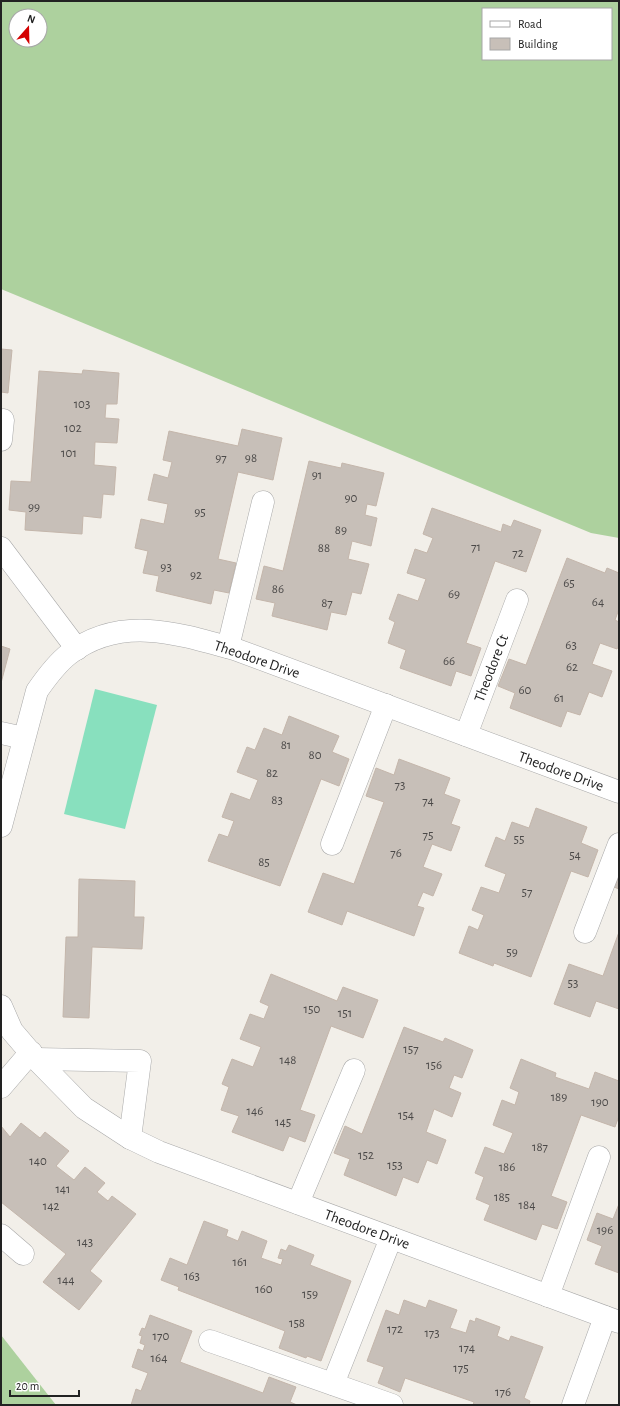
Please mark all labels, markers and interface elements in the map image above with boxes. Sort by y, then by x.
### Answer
north arrow [8,8,48,48]
legend [482,8,612,60]
text: N [26,13,37,26]
text: Road [518,18,542,30]
text: Building [518,38,558,50]
house number: 103 [74,398,90,411]
house number: 102 [64,422,82,435]
house number: 101 [61,447,77,460]
house number: 97 [215,452,227,465]
house number: 98 [245,452,257,465]
house number: 91 [312,469,322,482]
house number: 90 [345,492,358,505]
house number: 99 [28,501,40,514]
house number: 95 [194,506,206,519]
house number: 89 [335,524,347,537]
house number: 71 [471,541,481,554]
house number: 88 [318,542,330,555]
house number: 72 [512,547,524,560]
house number: 93 [160,561,172,574]
house number: 92 [190,569,202,582]
house number: 65 [563,577,575,590]
house number: 86 [272,583,284,596]
house number: 69 [448,588,460,601]
house number: 64 [592,596,604,609]
house number: 87 [321,597,333,610]
street label: Theodore Ct [472,632,511,704]
street label: Theodore Drive [212,638,302,681]
house number: 63 [565,639,577,652]
house number: 66 [443,655,455,668]
house number: 62 [566,661,578,674]
house number: 60 [519,684,532,697]
house number: 61 [554,692,564,705]
house number: 81 [281,739,291,752]
house number: 80 [308,749,322,762]
street label: Theodore Drive [516,749,606,794]
house number: 82 [266,767,278,780]
house number: 73 [395,779,405,792]
house number: 83 [271,794,283,807]
house number: 74 [422,795,434,808]
house number: 75 [423,829,433,842]
house number: 55 [514,833,524,846]
house number: 76 [390,847,402,860]
house number: 54 [569,849,581,862]
house number: 85 [258,856,270,869]
house number: 57 [522,886,533,899]
house number: 59 [506,946,518,959]
house number: 53 [568,977,578,990]
house number: 150 [304,1003,321,1016]
house number: 151 [338,1007,352,1020]
house number: 157 [403,1043,419,1056]
house number: 148 [280,1054,296,1067]
house number: 156 [426,1059,442,1072]
house number: 189 [551,1091,567,1104]
house number: 190 [591,1096,609,1109]
house number: 146 [247,1105,263,1118]
house number: 154 [398,1109,414,1122]
house number: 145 [275,1116,291,1129]
house number: 187 [532,1141,549,1154]
house number: 152 [358,1149,374,1162]
house number: 140 [29,1155,47,1168]
house number: 153 [387,1159,403,1172]
house number: 186 [499,1161,515,1174]
house number: 141 [55,1183,71,1196]
house number: 185 [494,1191,510,1204]
house number: 184 [519,1199,535,1212]
house number: 142 [43,1200,59,1213]
street label: Theodore Drive [322,1207,412,1252]
house number: 196 [597,1224,613,1237]
house number: 143 [77,1236,93,1249]
house number: 161 [232,1256,248,1269]
house number: 163 [184,1270,200,1283]
house number: 144 [58,1274,74,1287]
house number: 160 [255,1283,273,1296]
house number: 159 [302,1288,318,1301]
house number: 158 [289,1317,305,1330]
house number: 172 [387,1323,403,1336]
house number: 173 [424,1327,440,1340]
house number: 170 [153,1330,170,1343]
house number: 174 [459,1342,475,1355]
house number: 164 [151,1352,167,1365]
house number: 175 [453,1362,469,1375]
scale bar [10,1372,79,1398]
text: 20 m [16,1380,39,1392]
house number: 176 [495,1386,511,1399]

